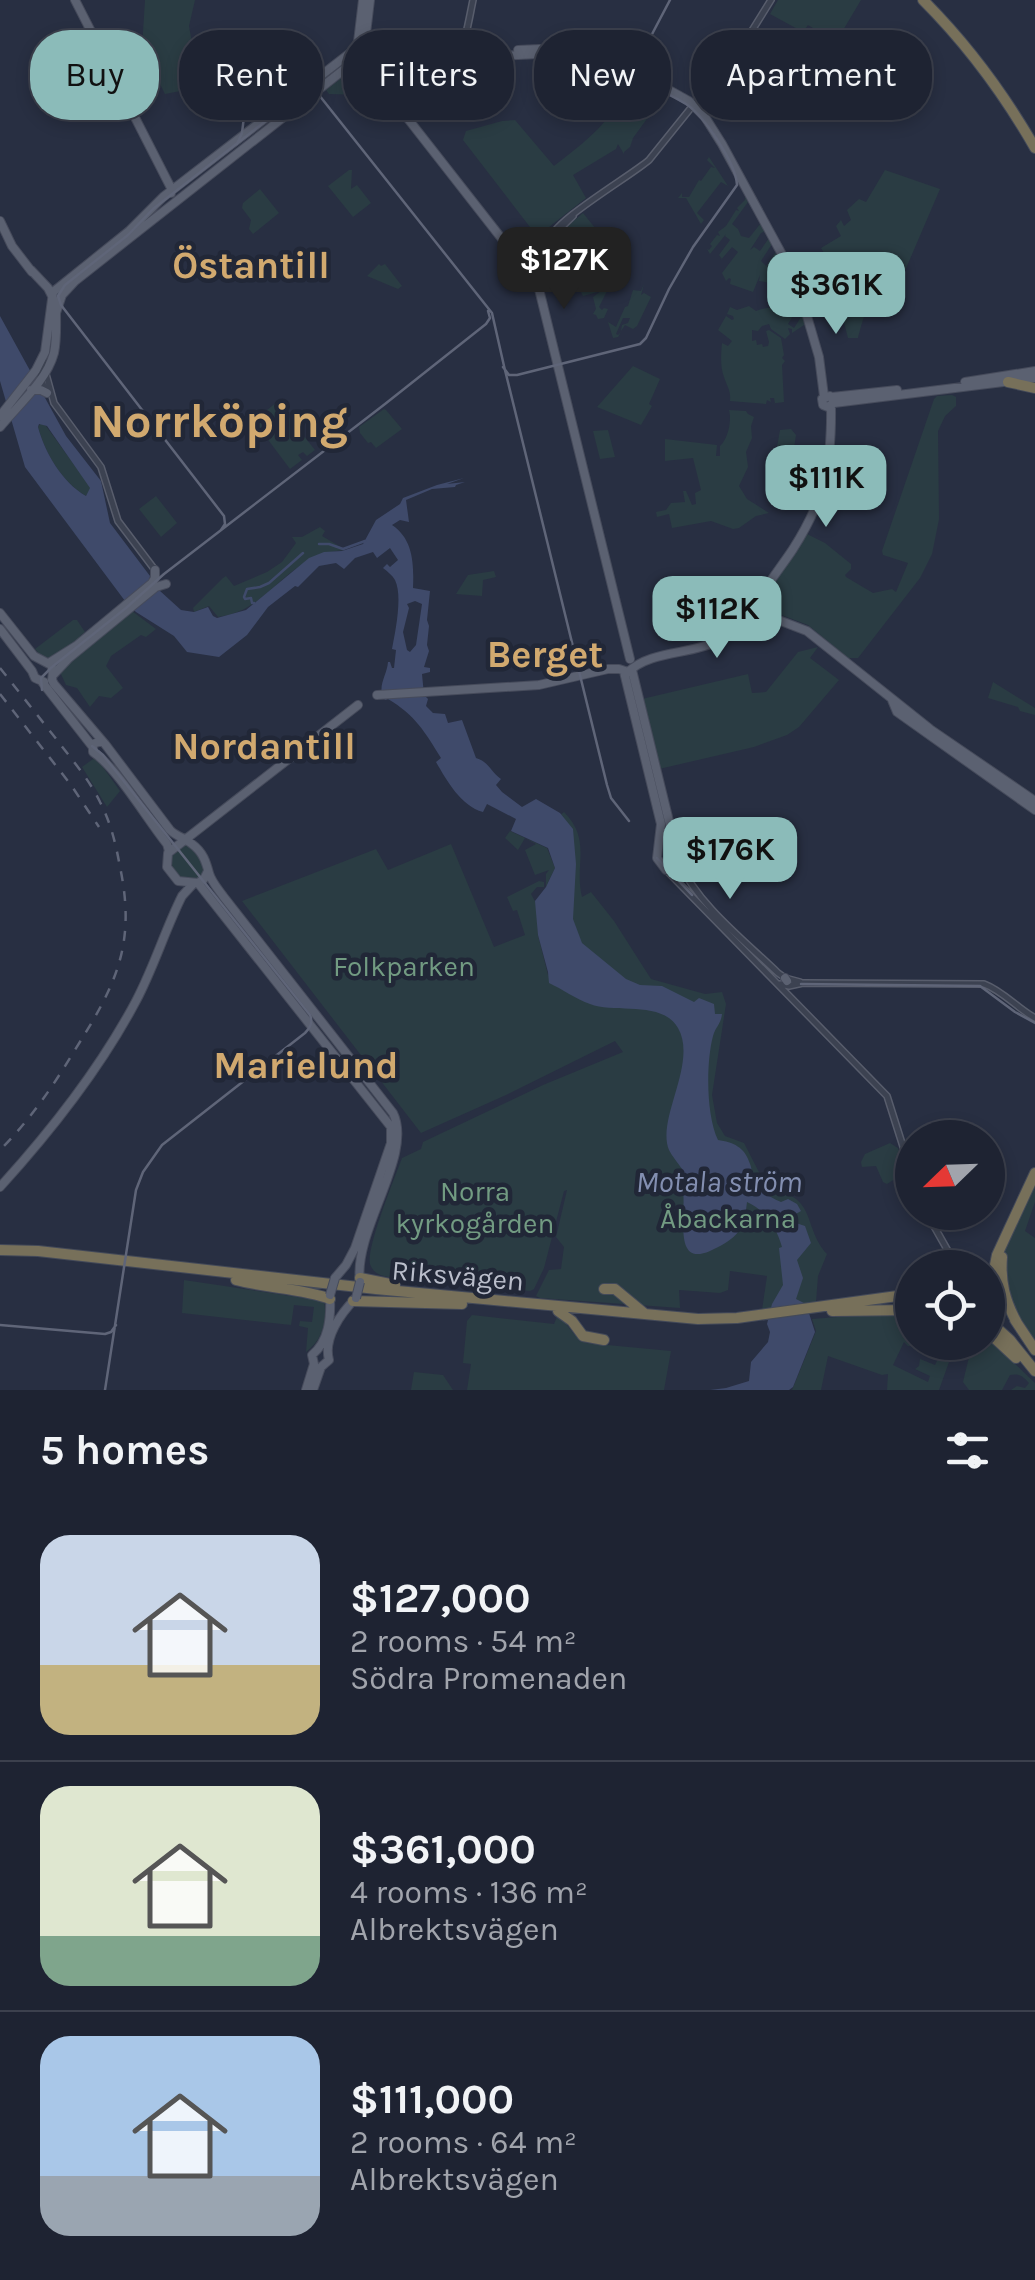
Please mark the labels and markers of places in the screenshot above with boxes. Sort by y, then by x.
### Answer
pin: $127K [494,227,634,312]
pin: $361K [766,252,906,337]
pin: $111K [756,445,896,530]
pin: $112K [647,576,787,661]
pin: $176K [660,817,800,902]

